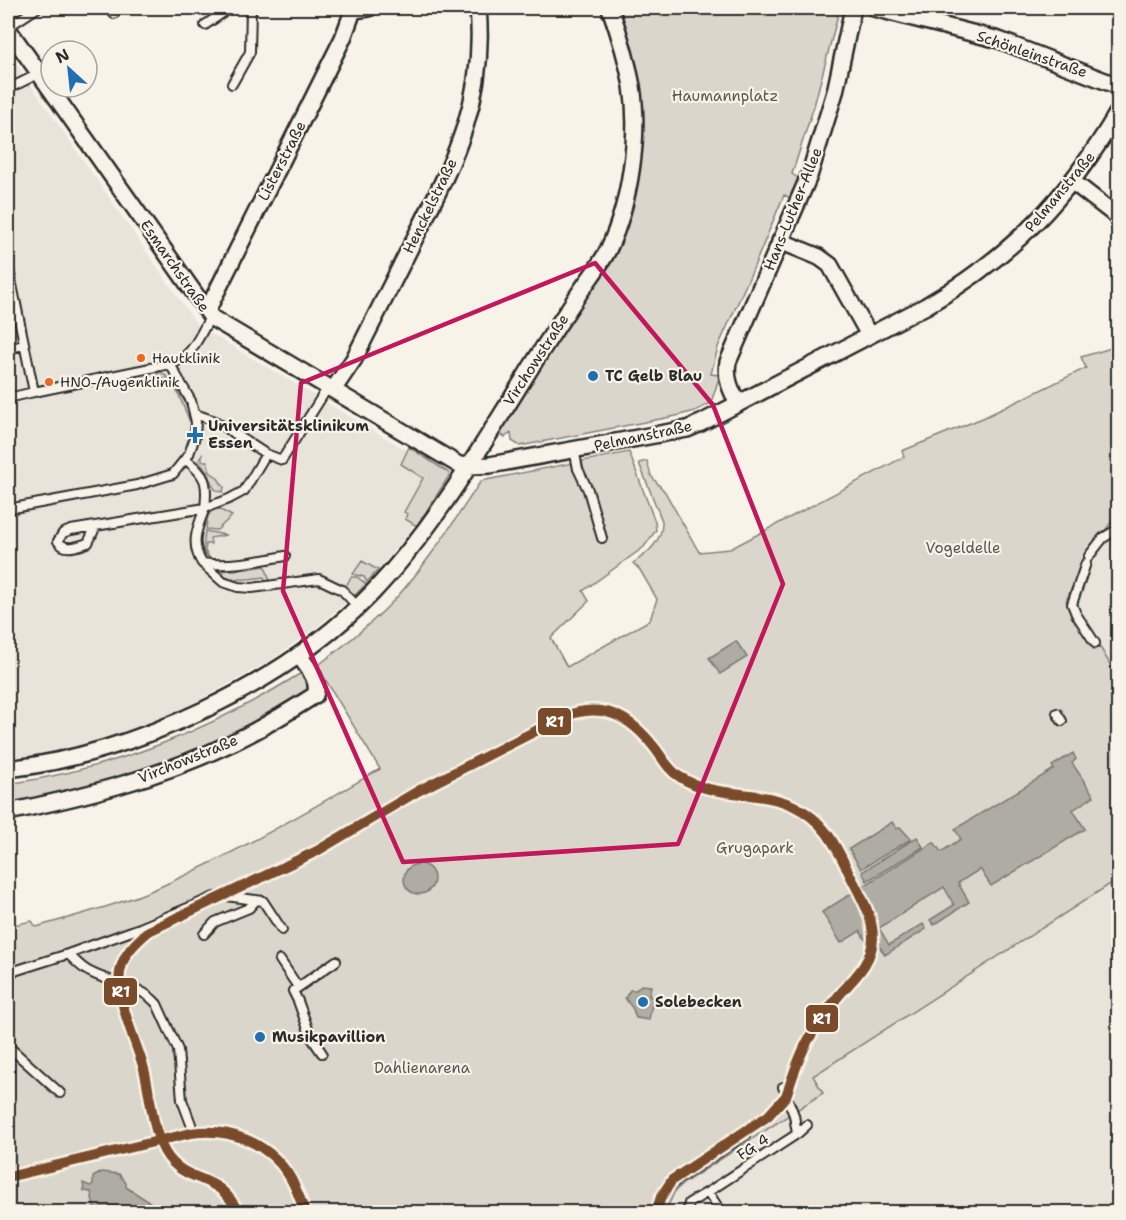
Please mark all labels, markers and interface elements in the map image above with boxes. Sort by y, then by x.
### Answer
street label: Schönleinstraße [974,26,1090,82]
north arrow [39,39,99,99]
text: N [52,44,73,68]
park label: Haumannplatz [672,86,778,106]
street label: Listerstraße [253,118,311,204]
street label: Hans-Luther-Allee [759,144,827,274]
street label: Pelmanstraße [1020,147,1100,237]
street label: Henckelstraße [398,155,462,257]
street label: Esmarchstraße [136,216,214,316]
street label: Virchowstraße [499,310,573,410]
place label: Hautklinik [152,349,220,367]
marker: Hautklinik [135,352,147,364]
place label: TC Gelb Blau [605,366,702,386]
marker: TC Gelb Blau [586,369,600,383]
place label: HNO-/Augenklinik [60,373,180,391]
marker: HNO-/Augenklinik [43,376,55,388]
place label: Universitätsklinikum Essen [208,416,369,453]
street label: Pelmanstraße [592,416,694,456]
marker: Universitätsklinikum Essen [186,426,204,444]
park label: Vogeldelle [926,538,1000,558]
line badge: R1 [537,707,572,736]
text: R1 [546,711,564,732]
street label: Virchowstraße [135,730,241,788]
park label: Grugapark [716,838,794,858]
line badge: R1 [103,977,138,1006]
text: R1 [112,981,130,1002]
place label: Solebecken [655,992,742,1012]
marker: Solebecken [636,995,650,1009]
line badge: R1 [805,1004,839,1033]
text: R1 [813,1008,831,1029]
place label: Musikpavillion [272,1027,385,1047]
marker: Musikpavillion [253,1030,267,1044]
park label: Dahlienarena [374,1058,471,1078]
street label: FG 4 [733,1129,773,1165]

